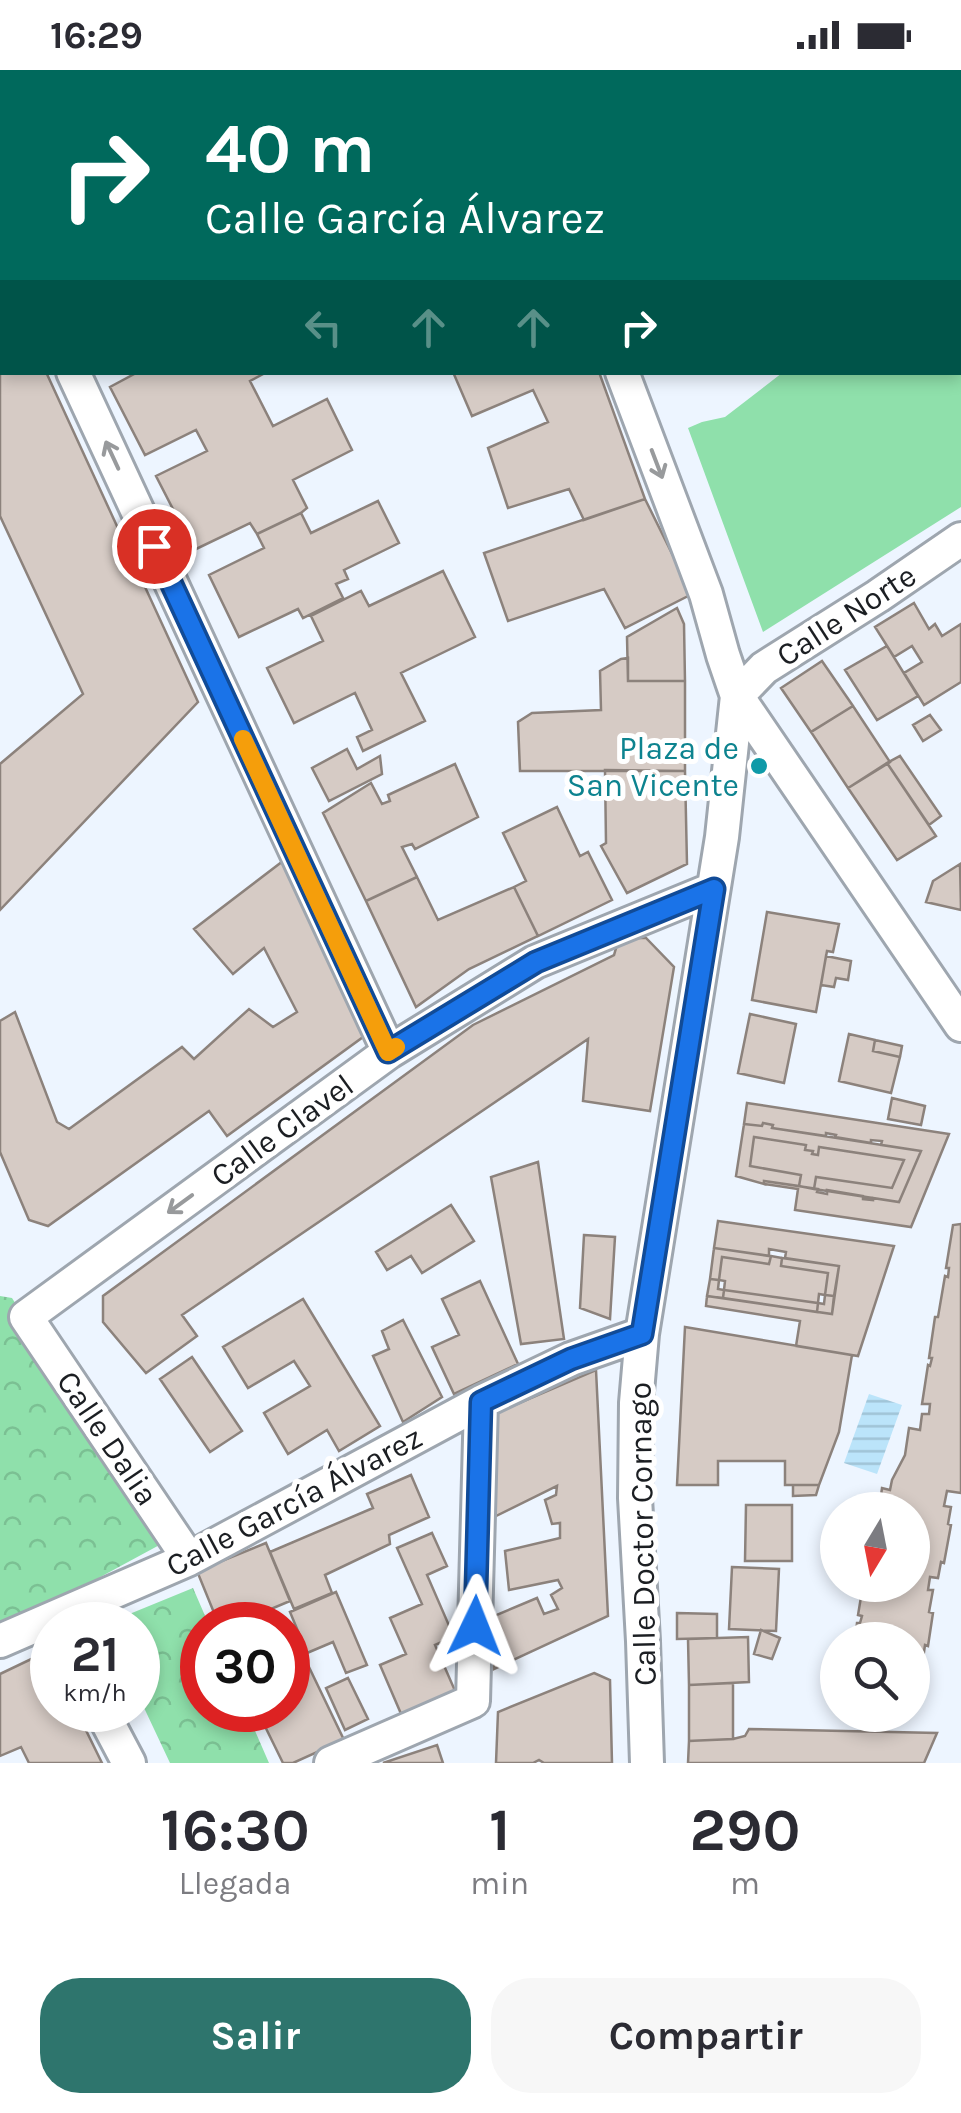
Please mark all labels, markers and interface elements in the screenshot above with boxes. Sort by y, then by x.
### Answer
text: 16:29 [50,13,143,58]
text: 40 m [205,108,375,190]
icon: right [40,110,170,240]
text: Calle García Álvarez [205,192,605,244]
icon: left [296,300,351,355]
icon: ahead [401,300,456,355]
icon: ahead [506,300,561,355]
icon: right [611,300,666,355]
one-way arrow [101,441,120,471]
one-way arrow [649,447,667,478]
pin [112,504,197,589]
icon: arrive [127,519,182,574]
street label: Calle Norte [770,557,923,674]
place label: Plaza de San Vicente [567,730,739,804]
marker: Plaza de San Vicente [748,755,770,777]
street label: Calle Clavel [204,1066,361,1194]
one-way arrow [167,1194,194,1215]
street label: Calle Dalia [49,1364,166,1512]
street label: Calle Doctor Cornago [621,1382,664,1686]
street label: Calle García Álvarez [159,1417,429,1585]
north arrow [820,1492,930,1602]
map controls [820,1492,930,1732]
position arrow [423,1574,527,1678]
speed limit sign: 30 [180,1602,310,1732]
button: search [820,1622,930,1732]
text: 21 [71,1625,119,1684]
text: km/h [63,1678,127,1707]
text: 16:30 [161,1795,310,1865]
text: 1 [489,1795,510,1865]
text: 290 [690,1795,800,1865]
text: Llegada [179,1865,291,1902]
text: min [470,1865,529,1902]
text: m [730,1865,760,1902]
button: Salir [40,1978,471,2093]
button: Compartir [491,1978,921,2093]

